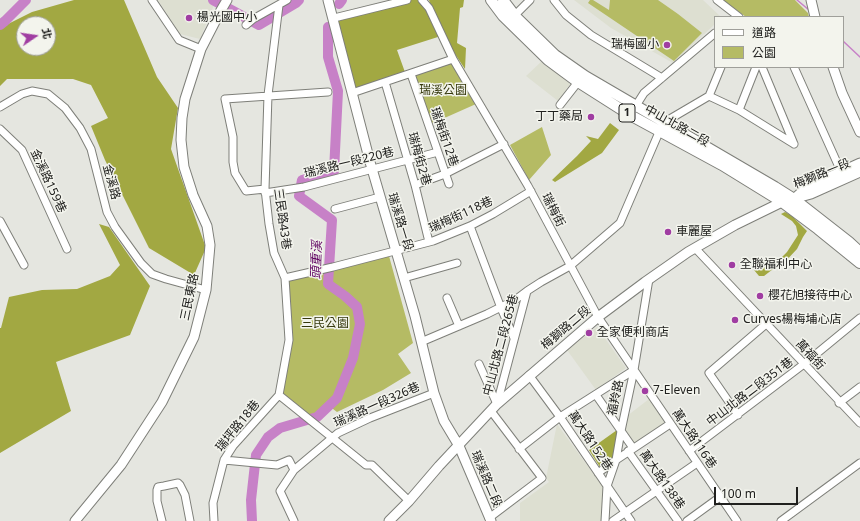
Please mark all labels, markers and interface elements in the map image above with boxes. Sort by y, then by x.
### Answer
place label: 楊光國中小 [197,11,257,25]
marker: 楊光國中小 [184,13,194,23]
north arrow [16,16,56,56]
legend [714,16,844,68]
text: 道路 [752,24,776,41]
text: 北 [39,26,56,40]
place label: 瑞梅國小 [611,38,659,52]
marker: 瑞梅國小 [662,40,672,50]
text: 公園 [752,44,776,61]
park label: 瑞溪公園 [419,84,467,98]
street label: 中山北路二段 [642,102,712,150]
road number: 1 [619,104,635,122]
street label: 瑞梅街12巷 [427,105,461,169]
place label: 丁丁藥局 [535,110,583,124]
marker: 丁丁藥局 [586,112,596,122]
street label: 瑞梅街2巷 [405,131,433,187]
street label: 瑞溪路一段220巷 [302,145,396,181]
street label: 金溪路159巷 [27,147,69,215]
street label: 梅獅路一段 [791,156,853,192]
street label: 金溪路 [99,163,123,201]
street label: 三民路43巷 [271,187,293,251]
street label: 瑞溪路一段 [384,191,416,253]
street label: 瑞梅街 [538,191,568,229]
street label: 瑞梅街118巷 [427,194,495,236]
place label: 車麗屋 [676,225,712,239]
marker: 車麗屋 [663,227,673,237]
water label: 頭重溪 [309,240,325,280]
place label: 全聯福利中心 [740,258,812,272]
marker: 全聯福利中心 [727,260,737,270]
street label: 三民東路 [178,272,202,322]
place label: 櫻花旭接待中心 [768,289,852,303]
marker: 櫻花旭接待中心 [755,291,765,301]
street label: 中山北路二段265巷 [481,293,521,397]
street label: 梅獅路二段 [538,303,594,353]
place label: Curves楊梅埔心店 [743,313,842,327]
marker: Curves楊梅埔心店 [730,315,740,325]
park label: 三民公園 [301,317,349,331]
place label: 全家便利商店 [597,326,669,340]
marker: 全家便利商店 [584,328,594,338]
street label: 萬福街 [792,337,828,373]
street label: 中山北路二段351巷 [704,355,796,429]
street label: 福羚路 [605,379,627,417]
street label: 瑞溪路一段326巷 [332,380,422,430]
place label: 7-Eleven [653,384,700,398]
marker: 7-Eleven [640,386,650,396]
street label: 瑞坪路18巷 [213,397,263,455]
street label: 萬大路116巷 [669,407,719,471]
street label: 萬大路152巷 [565,409,615,473]
street label: 萬大路138巷 [636,448,688,512]
street label: 瑞溪路二段 [468,449,504,509]
scale bar [716,479,800,505]
text: 100 m [721,485,756,502]

